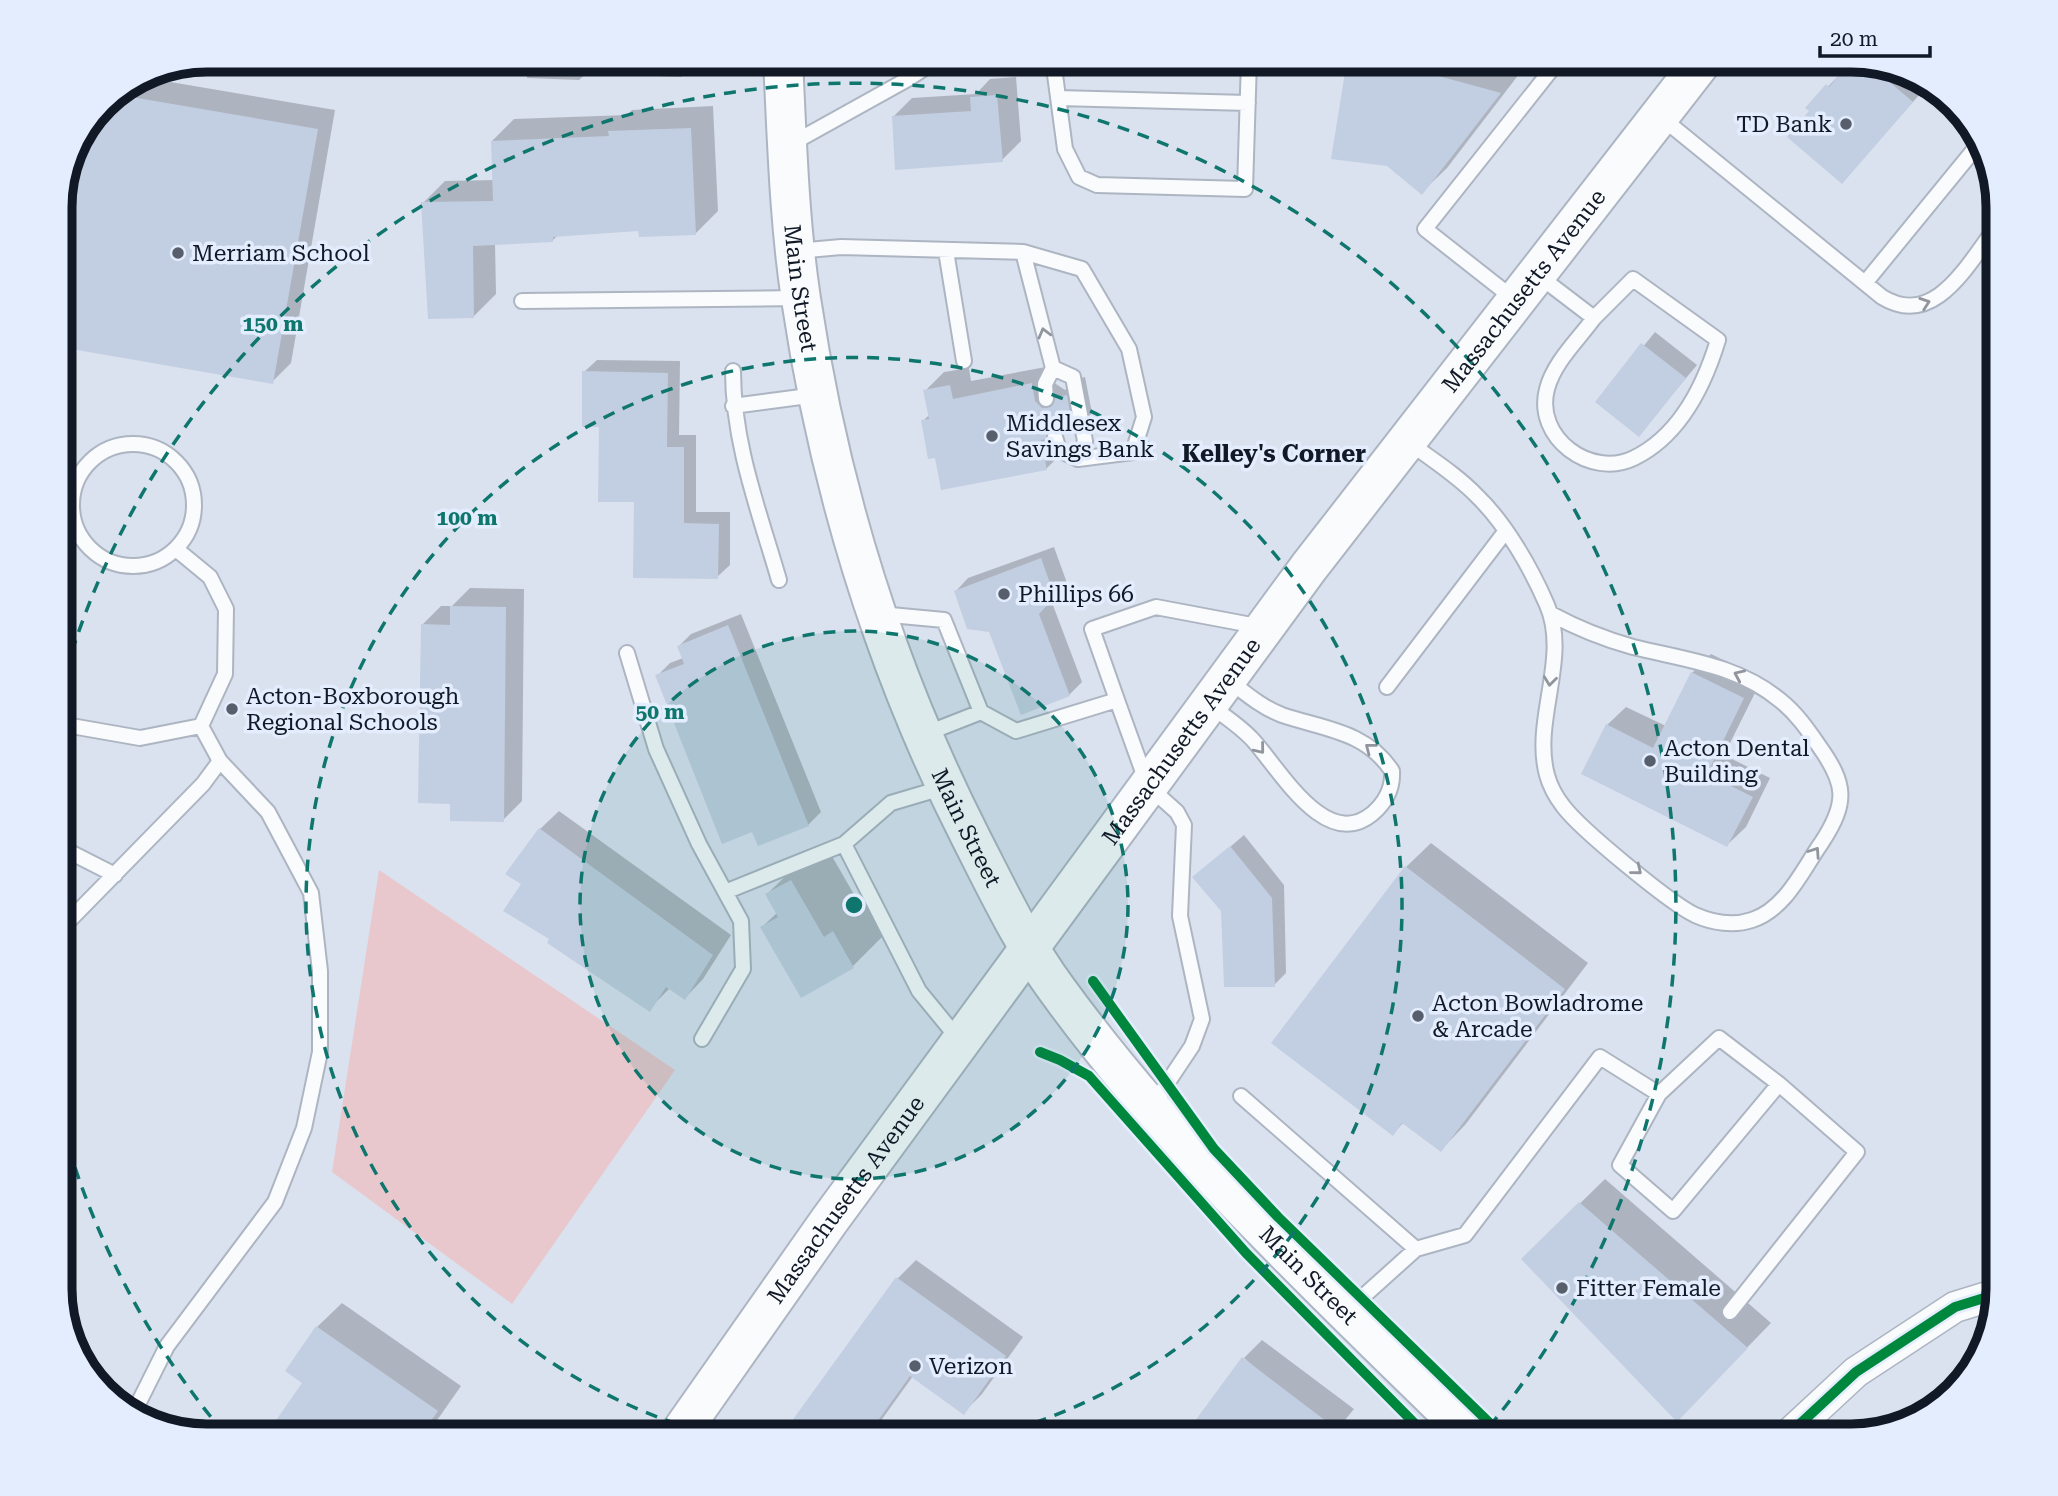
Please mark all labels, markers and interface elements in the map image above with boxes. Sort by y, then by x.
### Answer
scale bar [1820,14,1930,58]
text: 20 m [1830,27,1878,51]
place label: TD Bank [1736,111,1832,138]
marker: TD Bank [1838,116,1854,132]
street label: Massachusetts Avenue [1437,184,1612,398]
street label: Main Street [778,223,823,354]
place label: Merriam School [192,240,370,267]
marker: Merriam School [170,245,186,261]
one-way arrow [1918,297,1931,311]
text: 150 m [243,312,303,336]
one-way arrow [1038,328,1052,340]
place label: Middlesex Savings Bank [1006,410,1155,463]
marker: Middlesex Savings Bank [984,428,1000,444]
district label: Kelley's Corner [1182,440,1366,468]
text: 100 m [437,506,497,530]
place label: Phillips 66 [1018,581,1134,608]
marker: Phillips 66 [996,586,1012,602]
street label: Massachusetts Avenue [1097,633,1266,850]
one-way arrow [1734,669,1746,683]
one-way arrow [1542,676,1557,687]
place label: Acton-Boxborough Regional Schools [246,683,460,736]
text: 50 m [635,700,685,724]
marker: Acton-Boxborough Regional Schools [224,701,240,717]
place label: Acton Dental Building [1664,735,1809,788]
one-way arrow [1252,740,1264,753]
one-way arrow [1365,744,1377,757]
marker: Acton Dental Building [1642,753,1658,769]
street label: Main Street [926,765,1007,892]
one-way arrow [1807,847,1819,860]
one-way arrow [1629,862,1641,875]
centre of rings [842,893,866,917]
place label: Acton Bowladrome & Arcade [1432,990,1643,1043]
marker: Acton Bowladrome & Arcade [1410,1008,1426,1024]
street label: Massachusetts Avenue [762,1091,930,1309]
street label: Main Street [1253,1221,1363,1331]
place label: Fitter Female [1576,1275,1721,1302]
marker: Fitter Female [1554,1280,1570,1296]
place label: Verizon [929,1353,1013,1380]
marker: Verizon [907,1358,923,1374]

